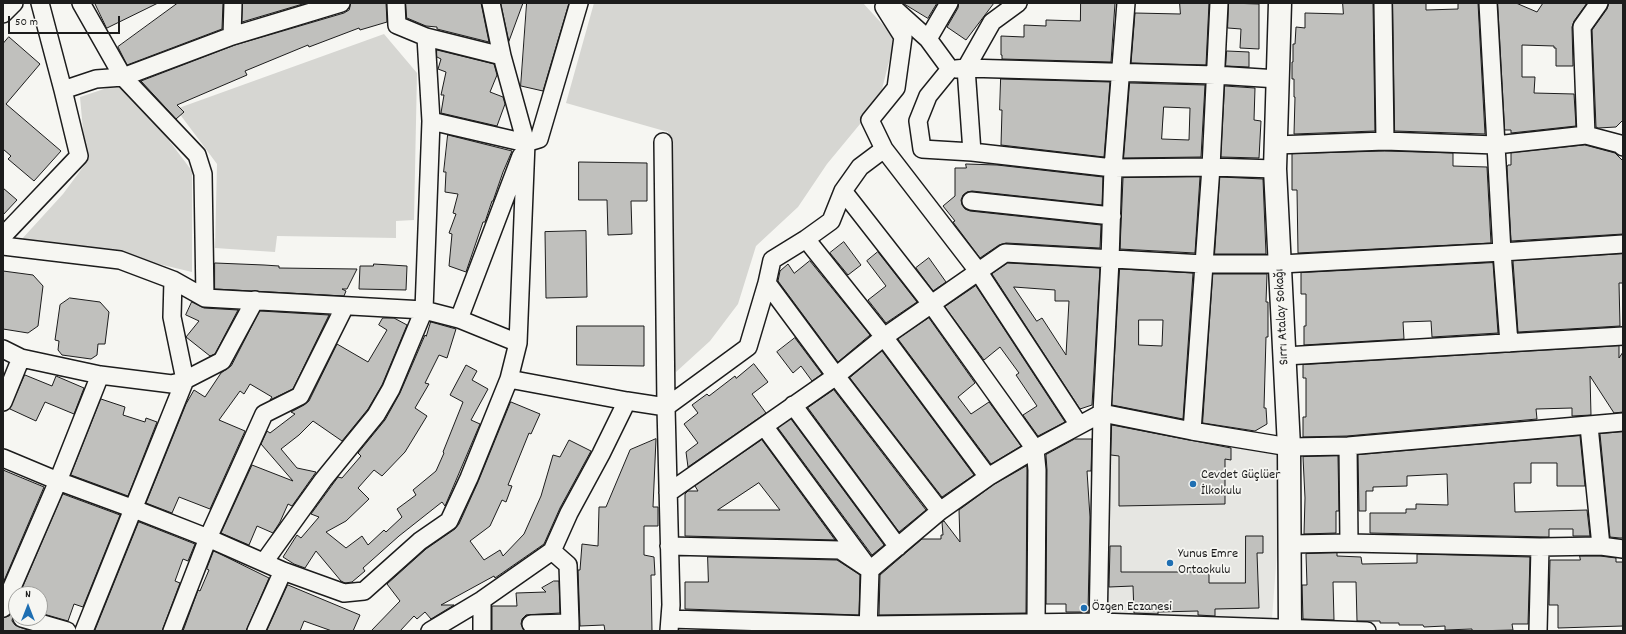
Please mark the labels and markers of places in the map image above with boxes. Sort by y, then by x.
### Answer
place label: Cevdet Güçlüer İlkokulu [1201,468,1280,500]
marker: Cevdet Güçlüer İlkokulu [1188,479,1198,489]
place label: Yunus Emre Ortaokulu [1178,547,1238,580]
marker: Yunus Emre Ortaokulu [1165,558,1175,568]
place label: Özgen Eczanesi [1092,600,1172,616]
marker: Özgen Eczanesi [1079,603,1089,613]

